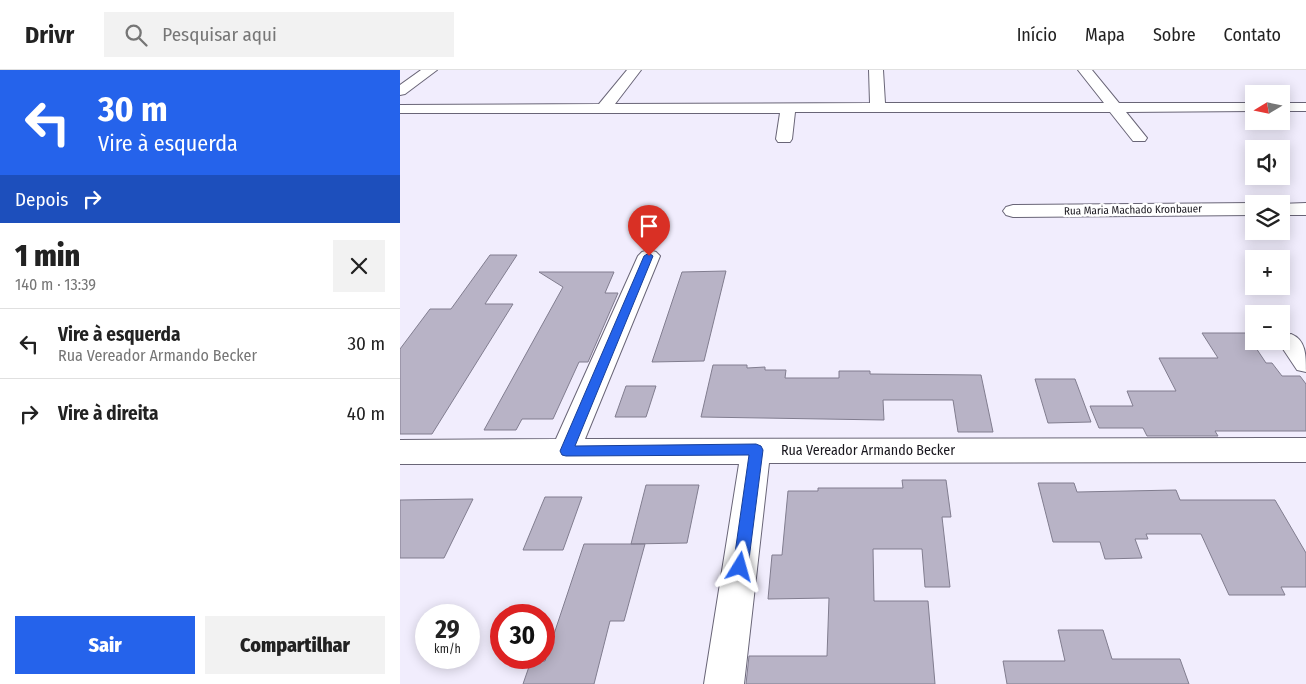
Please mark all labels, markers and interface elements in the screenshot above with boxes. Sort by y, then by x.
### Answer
search box [104,12,454,57]
text: Drivr [25,21,74,49]
icon: search [122,21,150,49]
text: Pesquisar aqui [162,23,277,46]
text: Início [1017,24,1057,46]
text: Mapa [1085,24,1125,46]
text: Sobre [1153,24,1196,46]
text: Contato [1224,24,1281,46]
north arrow [1245,85,1290,130]
map controls [1245,85,1290,350]
text: 30 m [98,88,168,130]
icon: left [15,90,80,155]
text: Vire à esquerda [98,130,238,157]
button: sound [1245,140,1290,185]
icon: right [78,185,106,213]
text: Depois [15,188,68,211]
button: layers [1245,195,1290,240]
street label: Rua Maria Machado Kronbauer [1064,202,1202,218]
pin [628,205,670,256]
icon: arrive [635,212,663,240]
text: 1 min [15,238,80,274]
button: close [333,240,385,292]
button: + [1245,250,1290,295]
text: 140 m · 13:39 [15,275,96,294]
button: − [1245,305,1290,350]
text: Vire à esquerda [58,323,180,346]
icon: left [15,330,43,358]
text: 30 m [347,332,385,355]
text: Rua Vereador Armando Becker [58,346,257,365]
icon: right [15,400,43,428]
text: Vire à direita [58,402,159,425]
text: 40 m [347,402,385,425]
street label: Rua Vereador Armando Becker [781,442,955,459]
position arrow [713,540,765,592]
speed limit sign: 30 [490,604,555,669]
text: 29 [435,615,460,645]
button: Sair [15,616,195,674]
button: Compartilhar [205,616,385,674]
text: km/h [434,642,461,656]

